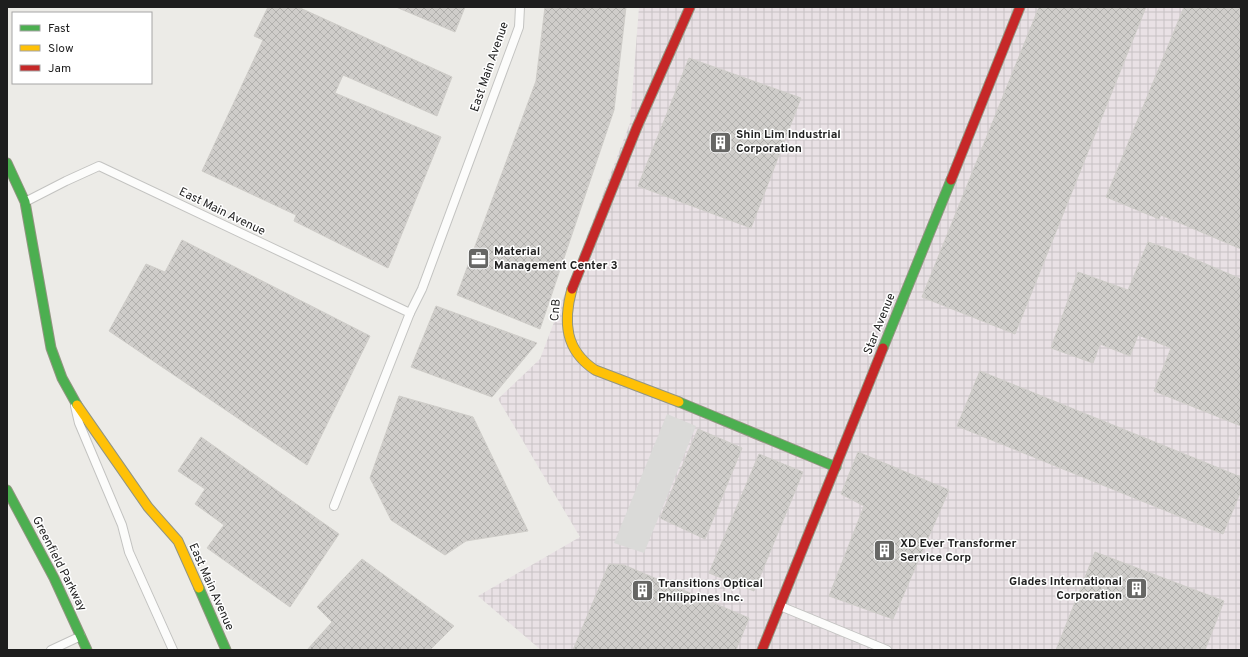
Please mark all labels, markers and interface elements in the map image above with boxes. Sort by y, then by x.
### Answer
legend [12,12,152,84]
street label: East Main Avenue [467,20,513,114]
text: Fast [48,21,70,37]
text: Slow [48,41,74,57]
text: Jam [48,61,71,77]
place label: Shin Lim Industrial Corporation [736,127,841,157]
building icon: Shin Lim Industrial Corporation [707,129,733,155]
street label: East Main Avenue [176,184,268,240]
place label: Material Management Center 3 [494,244,618,274]
office icon: Material Management Center 3 [465,246,491,272]
street label: Star Avenue [860,291,900,357]
street label: CnB [547,298,565,322]
street label: Greenfield Parkway [28,514,90,614]
place label: XD Ever Transformer Service Corp [900,536,1016,566]
building icon: XD Ever Transformer Service Corp [871,538,897,564]
street label: East Main Avenue [185,541,237,633]
place label: Glades International Corporation [1009,574,1122,604]
place label: Transitions Optical Philippines Inc. [658,576,763,606]
building icon: Glades International Corporation [1124,576,1150,602]
building icon: Transitions Optical Philippines Inc. [629,578,655,604]

